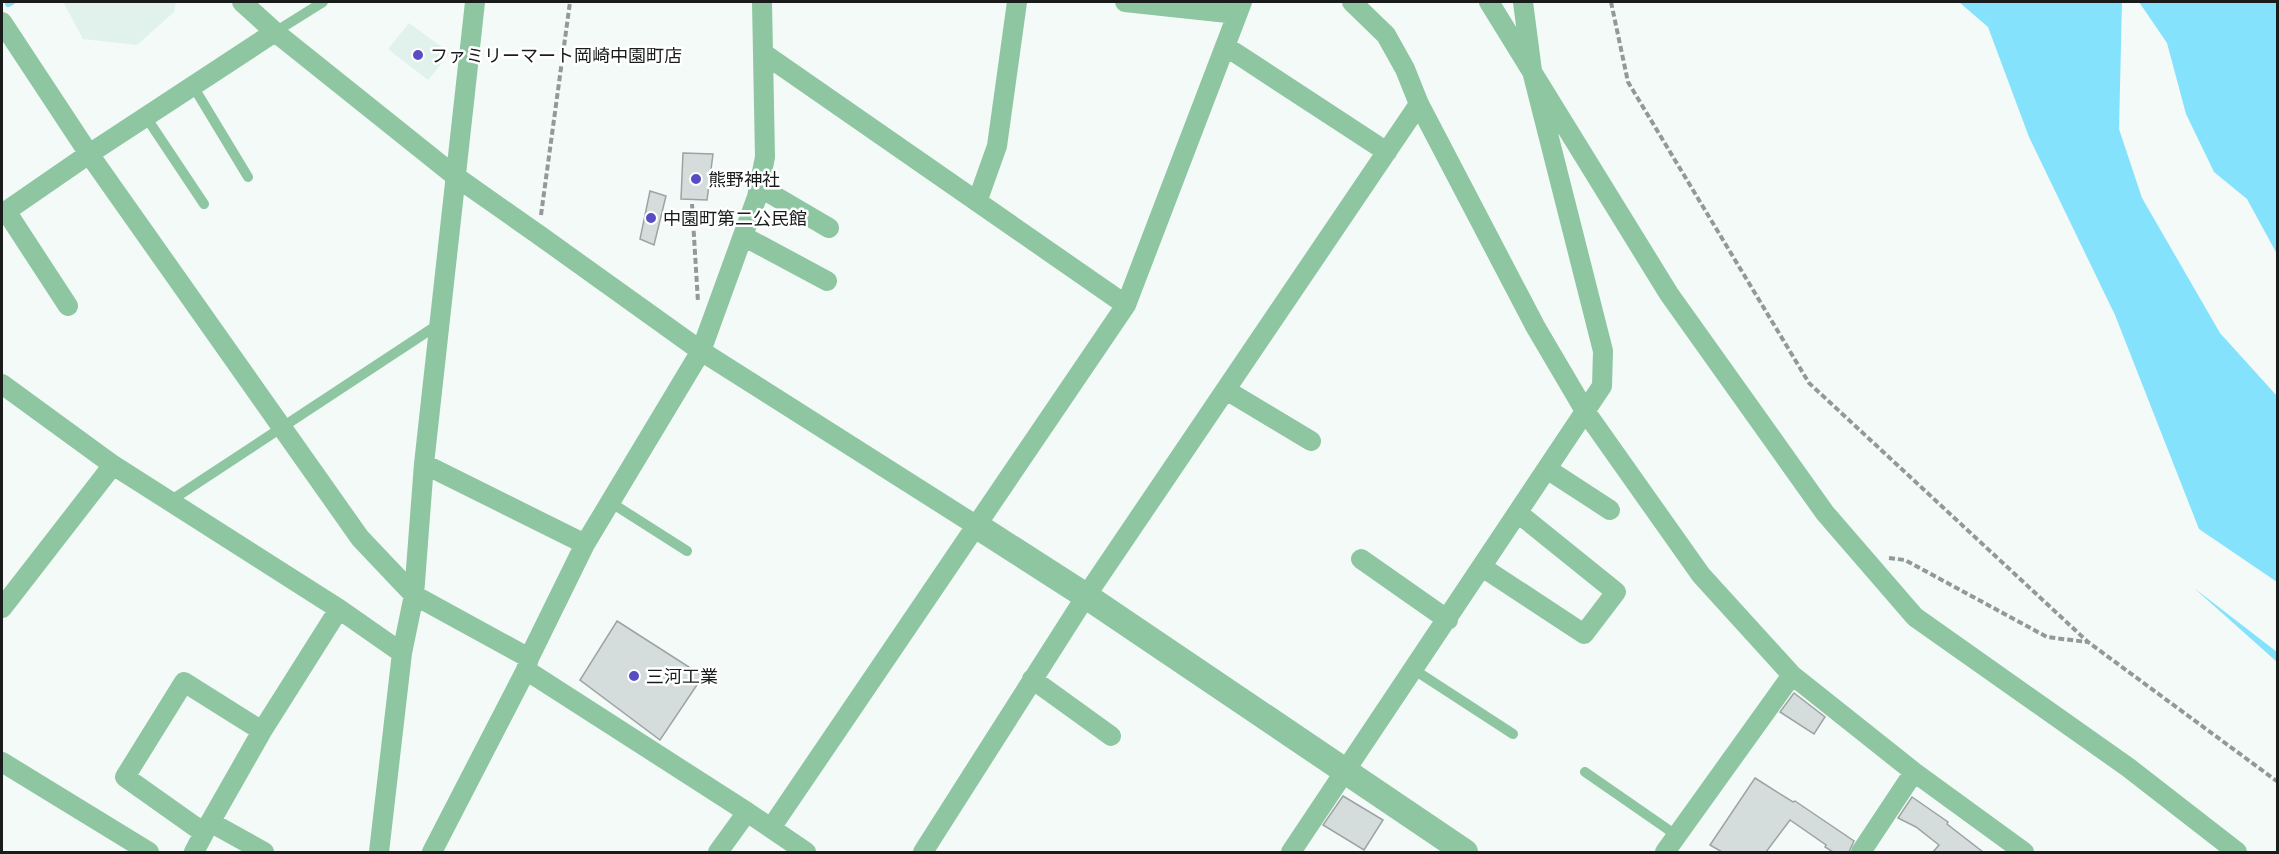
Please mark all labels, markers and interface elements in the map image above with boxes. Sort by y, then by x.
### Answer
place label: ファミリーマート岡崎中園町店 [430,44,682,67]
marker: ファミリーマート岡崎中園町店 [411,48,425,62]
place label: 熊野神社 [708,168,780,191]
marker: 熊野神社 [689,172,703,186]
place label: 中園町第二公民館 [663,207,807,230]
marker: 中園町第二公民館 [644,211,658,225]
place label: 三河工業 [646,665,718,688]
marker: 三河工業 [627,669,641,683]

